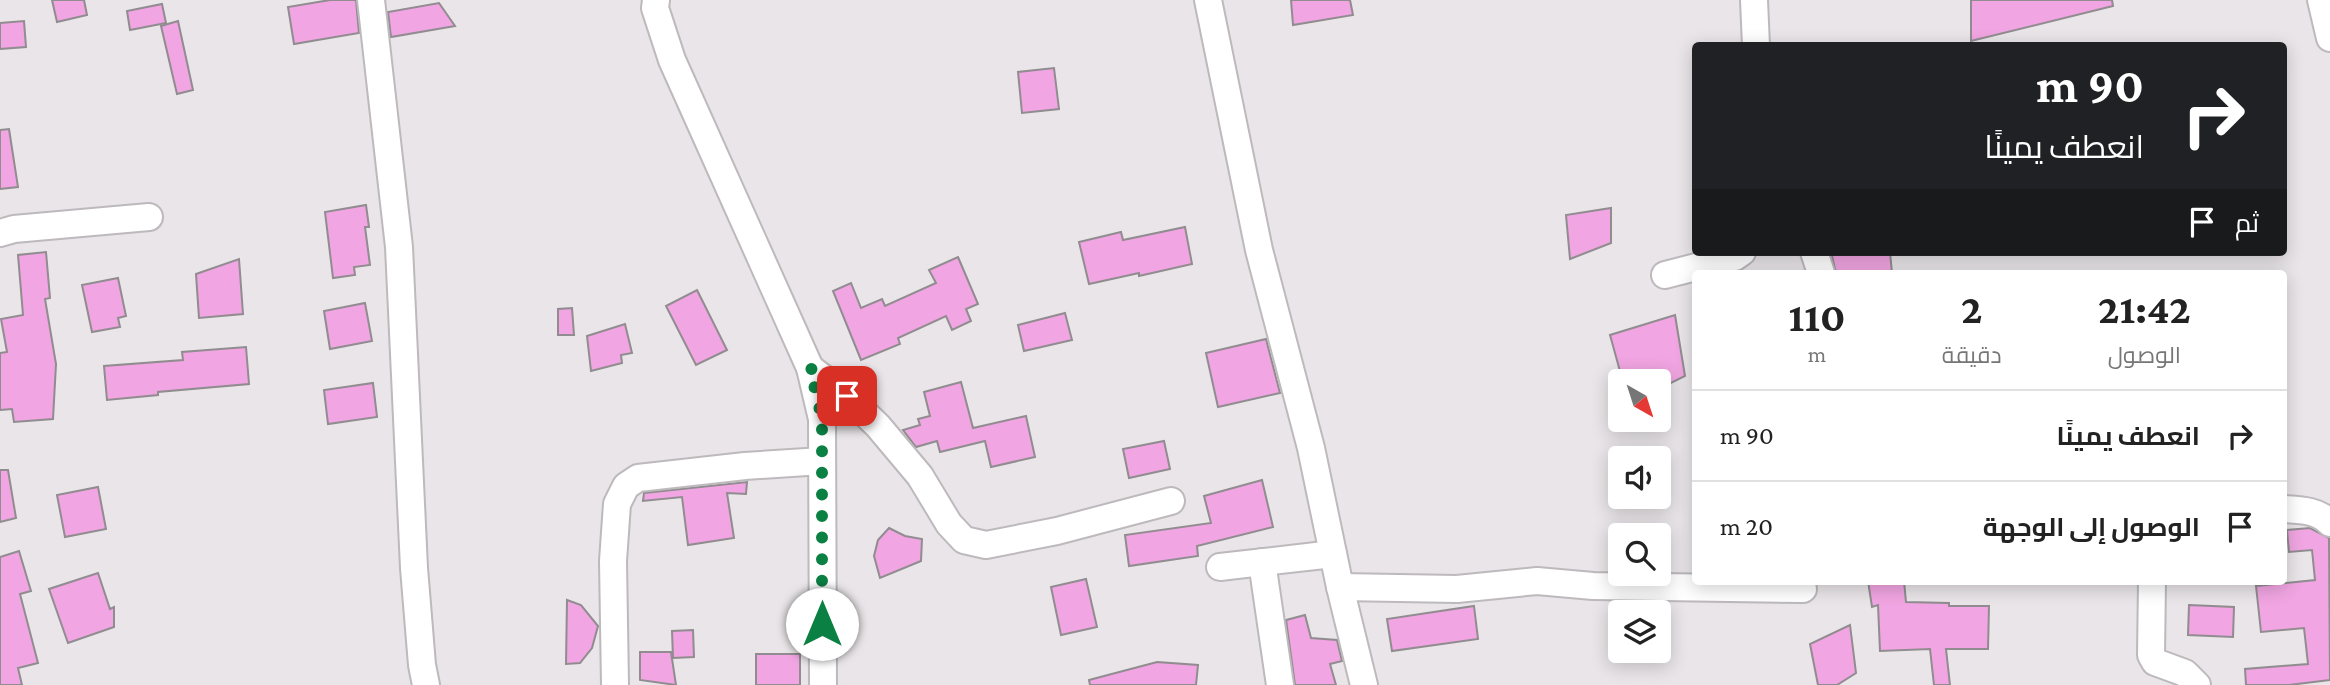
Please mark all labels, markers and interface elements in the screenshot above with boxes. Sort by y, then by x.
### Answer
text: 90 m [2037,58,2144,113]
icon: right [2168,70,2259,161]
text: انعطف يمينًا [1984,129,2144,165]
icon: arrive [2183,203,2221,241]
text: ثم [2235,209,2259,238]
text: 2 [1961,285,1982,332]
text: 21:42 [2098,285,2191,332]
text: 110 [1788,293,1845,340]
text: m [1808,341,1826,367]
text: دقيقة [1942,342,2002,368]
text: الوصول [2108,342,2181,368]
pin [817,366,877,426]
north arrow [1608,369,1671,432]
map controls [1608,369,1671,663]
icon: arrive [828,377,866,415]
icon: right [2221,417,2259,455]
text: 90 m [1720,421,1774,450]
text: انعطف يمينًا [2056,422,2200,451]
button: sound [1608,446,1671,509]
icon: arrive [2221,508,2259,546]
text: 20 m [1720,512,1773,541]
text: الوصول إلى الوجهة [1983,513,2200,542]
button: search [1608,523,1671,586]
position arrow [785,587,859,661]
button: layers [1608,600,1671,663]

